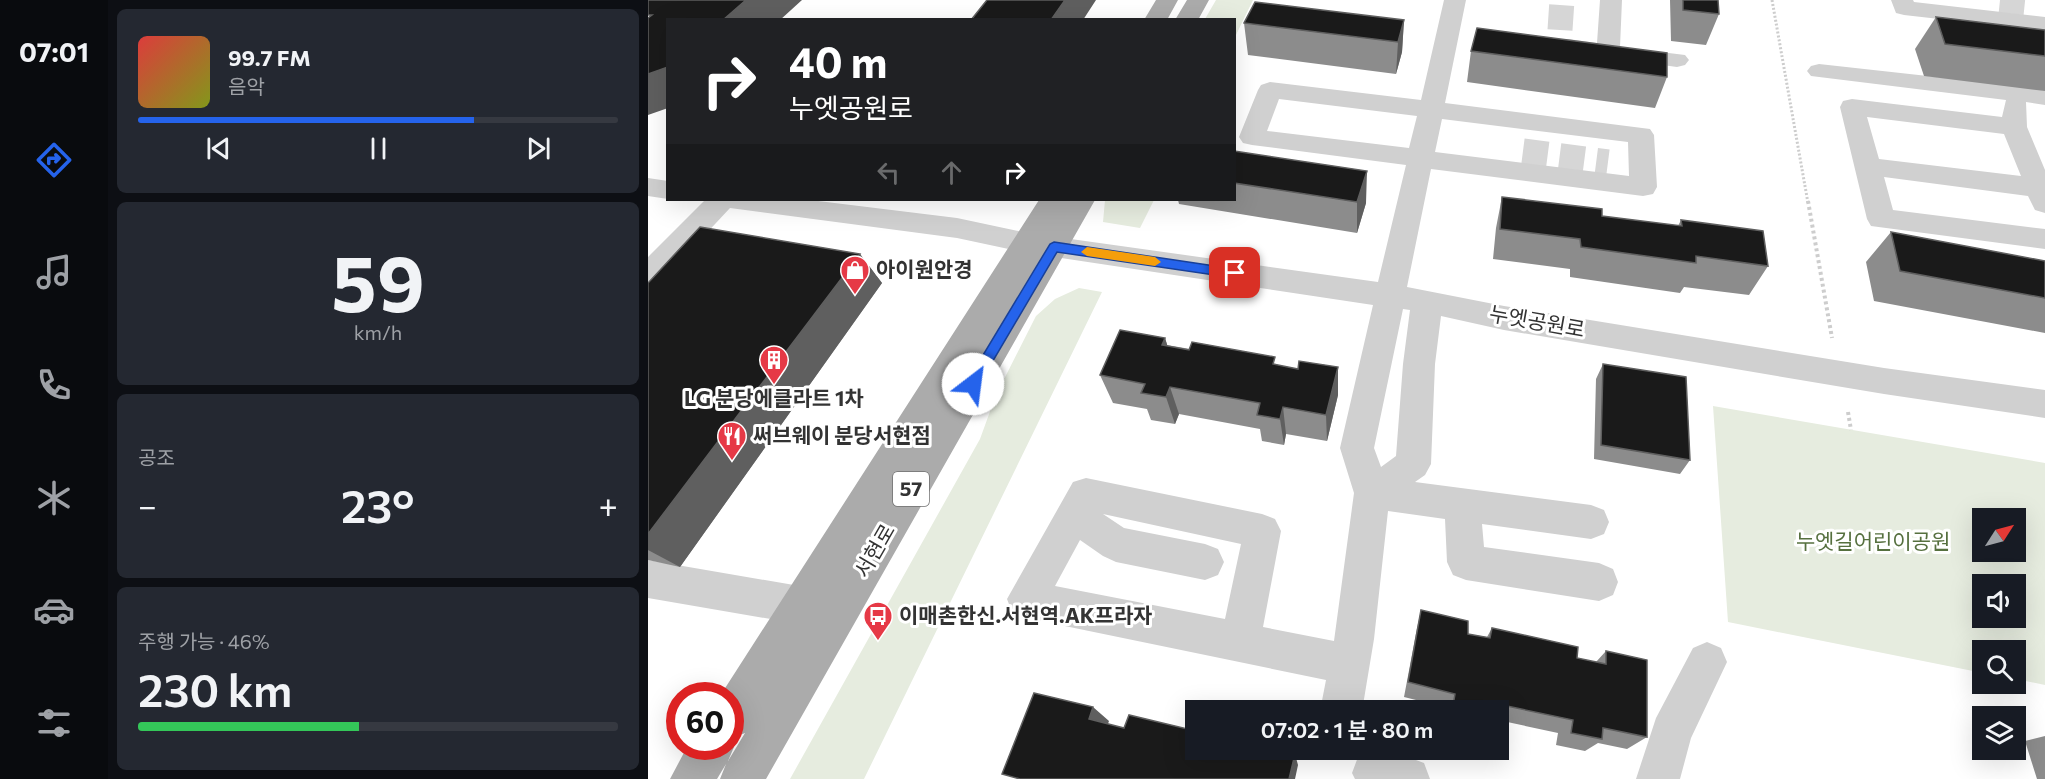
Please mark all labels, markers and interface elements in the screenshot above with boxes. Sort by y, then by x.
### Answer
text: 07:01 [19,35,89,68]
text: 40 m [789,35,887,87]
icon: right [690,42,768,120]
text: 99.7 FM [228,44,311,71]
text: 음악 [228,74,265,98]
text: 누엣공원로 [789,91,913,124]
icon: previous [202,132,235,165]
icon: pause [362,132,395,165]
icon: next [522,132,555,165]
icon: directions [33,139,75,181]
icon: left [872,156,905,189]
icon: ahead [935,156,968,189]
icon: right [998,156,1031,189]
text: 59 [331,233,425,328]
pin [1209,247,1260,298]
icon: music [33,251,75,293]
shop icon: 아이원안경 [839,254,871,296]
place label: 아이원안경 [876,256,973,281]
icon: arrive [1218,256,1251,289]
street label: 누엣공원로 [1488,300,1587,341]
text: km/h [354,320,402,344]
building icon: LG 분당에클라트 1차 [758,344,790,386]
position arrow [941,352,1005,416]
icon: phone [33,364,75,406]
place label: LG 분당에클라트 1차 [684,385,864,410]
restaurant icon: 써브웨이 분당서현점 [716,420,748,462]
place label: 써브웨이 분당서현점 [753,422,931,447]
text: 공조 [138,445,175,469]
road number: 57 [893,472,929,506]
icon: climate [33,477,75,519]
text: 23° [341,477,414,532]
text: − [138,484,157,525]
text: + [599,484,618,525]
north arrow [1972,508,2026,562]
map controls [1972,508,2026,760]
street label: 서현로 [848,519,899,582]
park label: 누엣길어린이공원 [1796,528,1950,553]
button: sound [1972,574,2026,628]
icon: car [33,589,75,631]
bus stop icon: 이매촌한신.서현역.AK프라자 [862,600,894,642]
place label: 이매촌한신.서현역.AK프라자 [899,602,1152,627]
text: 주행 가능 · 46% [138,629,270,653]
button: search [1972,640,2026,694]
text: 230 km [138,661,292,716]
speed limit sign: 60 [666,682,744,760]
icon: filters [33,702,75,744]
button: layers [1972,706,2026,760]
text: 07:02 · 1 분 · 80 m [1261,716,1433,743]

